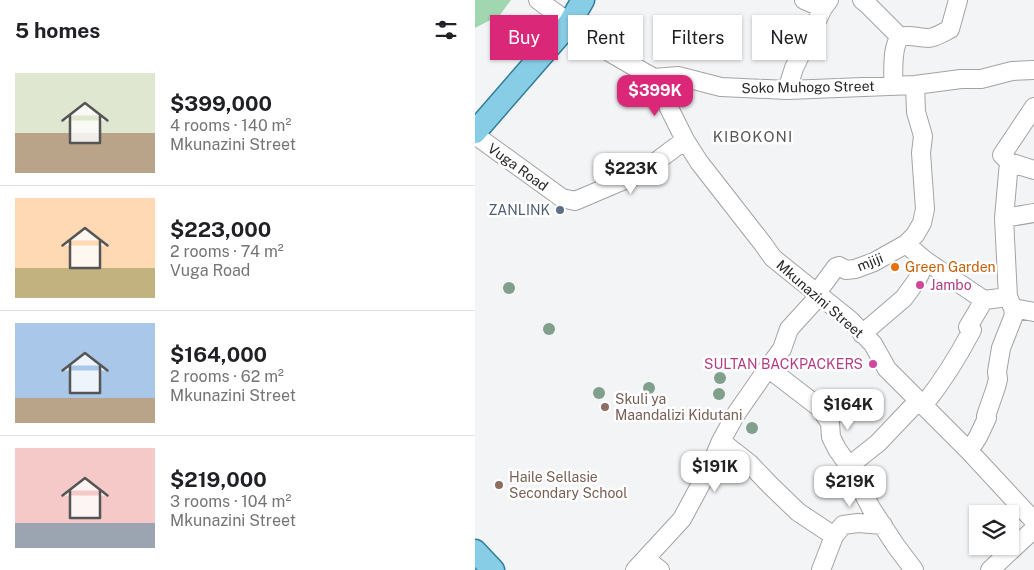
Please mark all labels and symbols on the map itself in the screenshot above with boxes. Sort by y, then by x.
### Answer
pin: $399K [620,74,690,117]
street label: Soko Muhogo Street [741,78,875,96]
district label: KIBOKONI [713,128,793,145]
street label: Vuga Road [485,140,551,194]
pin: $223K [596,152,666,195]
place label: ZANLINK [488,202,550,218]
marker: ZANLINK [554,204,566,216]
street label: mjiji [855,250,885,274]
street label: Mkunazini Street [773,257,867,341]
place label: Green Garden [905,259,996,275]
marker: Green Garden [889,261,901,273]
place label: Jambo [930,277,972,293]
marker: Jambo [914,279,926,291]
place label: SULTAN BACKPACKERS [704,356,863,372]
marker: SULTAN BACKPACKERS [867,358,879,370]
pin: $164K [813,388,883,431]
place label: Skuli ya Maandalizi Kidutani [615,391,742,423]
marker: Skuli ya Maandalizi Kidutani [599,401,611,413]
pin: $191K [680,450,750,493]
pin: $219K [815,466,885,508]
place label: Haile Sellasie Secondary School [509,469,628,501]
marker: Haile Sellasie Secondary School [493,479,505,491]

